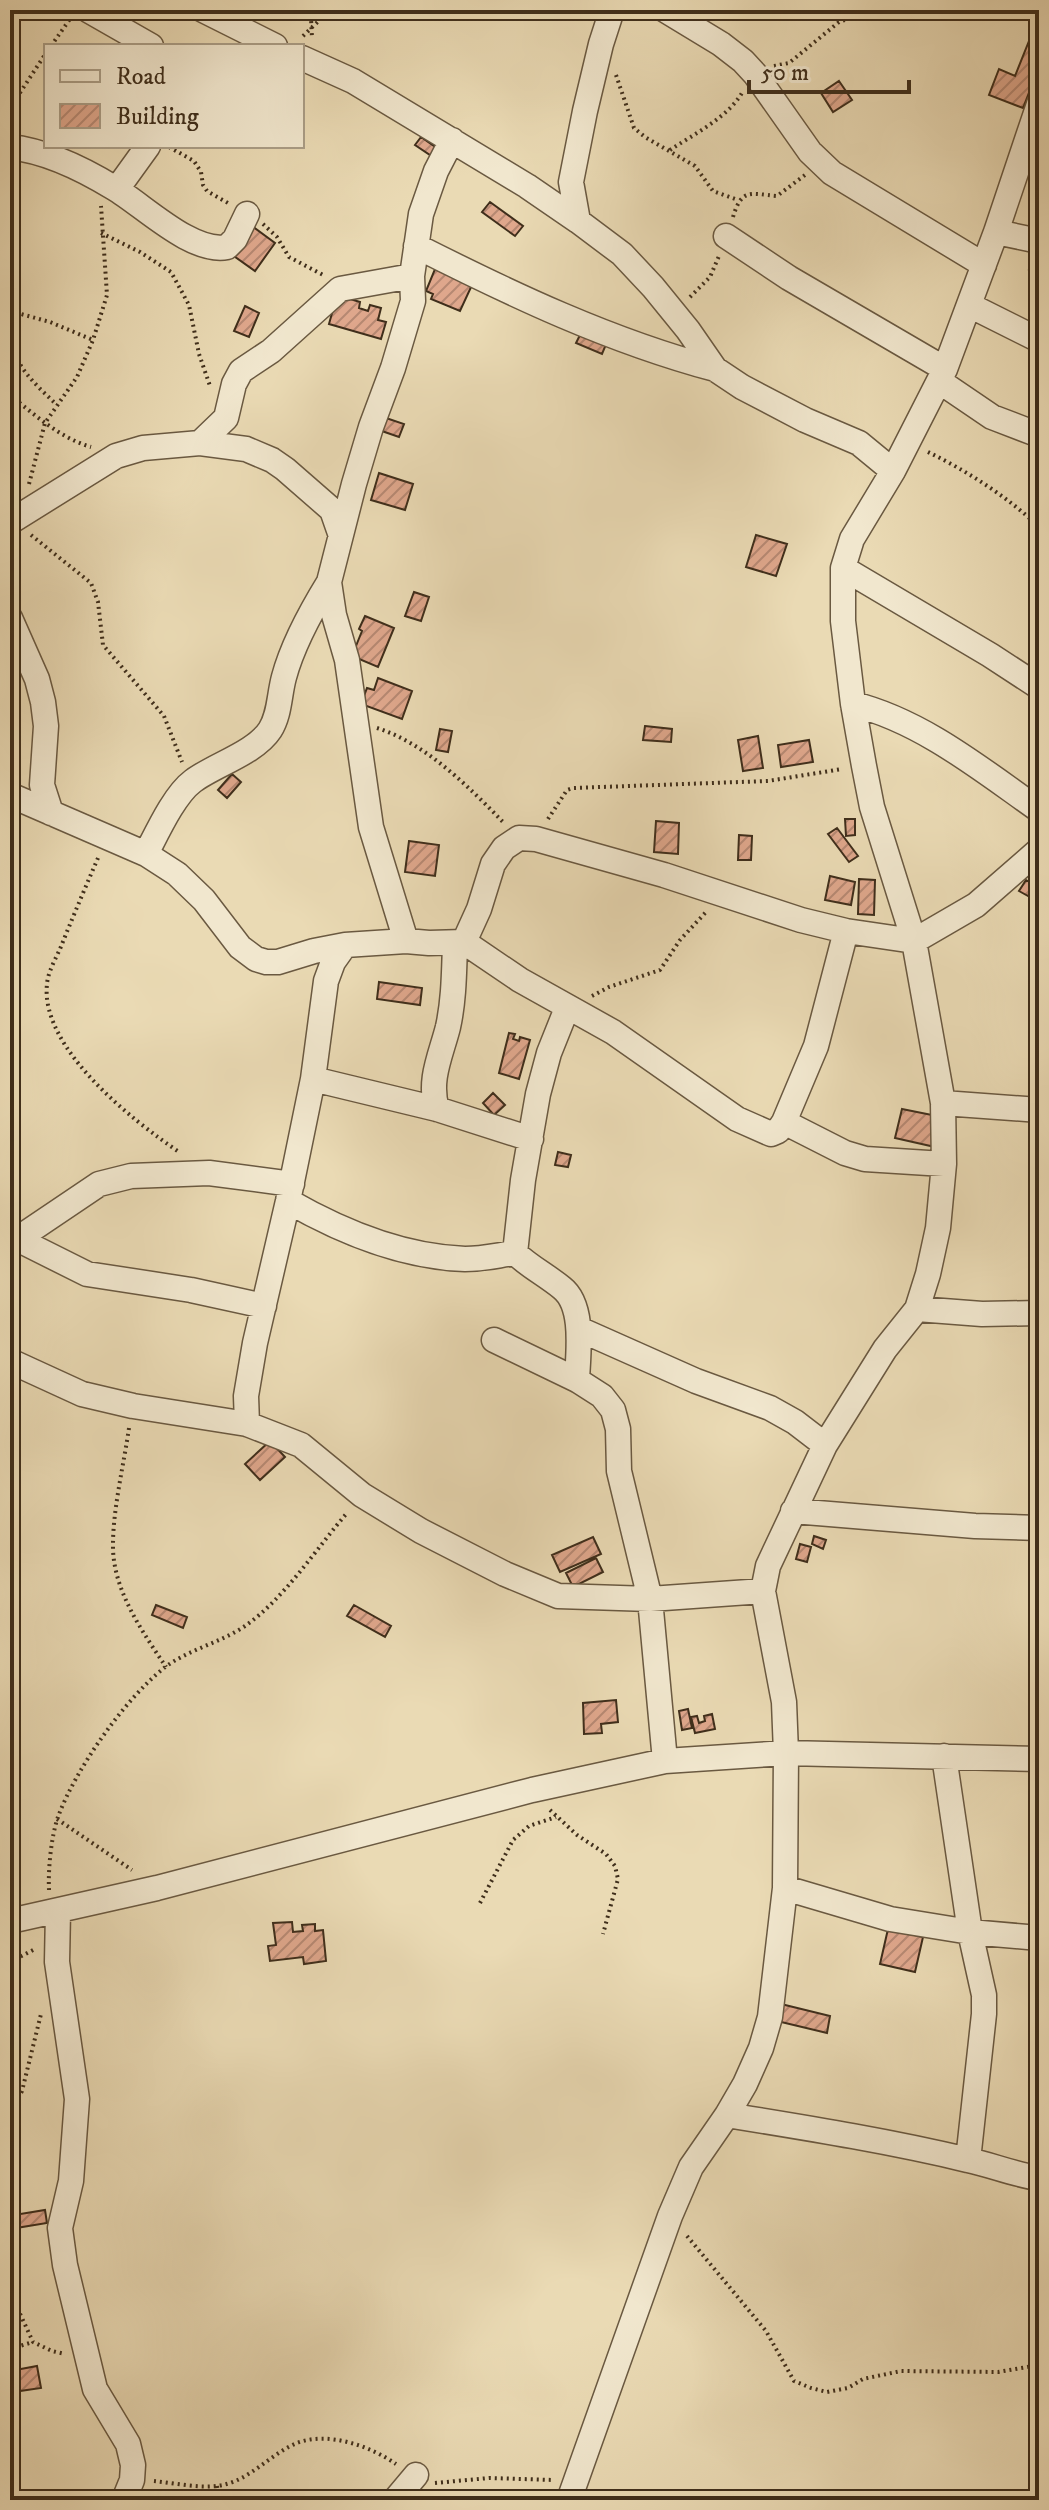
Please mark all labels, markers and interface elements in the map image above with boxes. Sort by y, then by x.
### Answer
legend [44,44,304,148]
scale bar [749,44,909,94]
text: 50 m [761,58,809,88]
text: Road [116,62,166,92]
text: Building [116,102,199,132]

